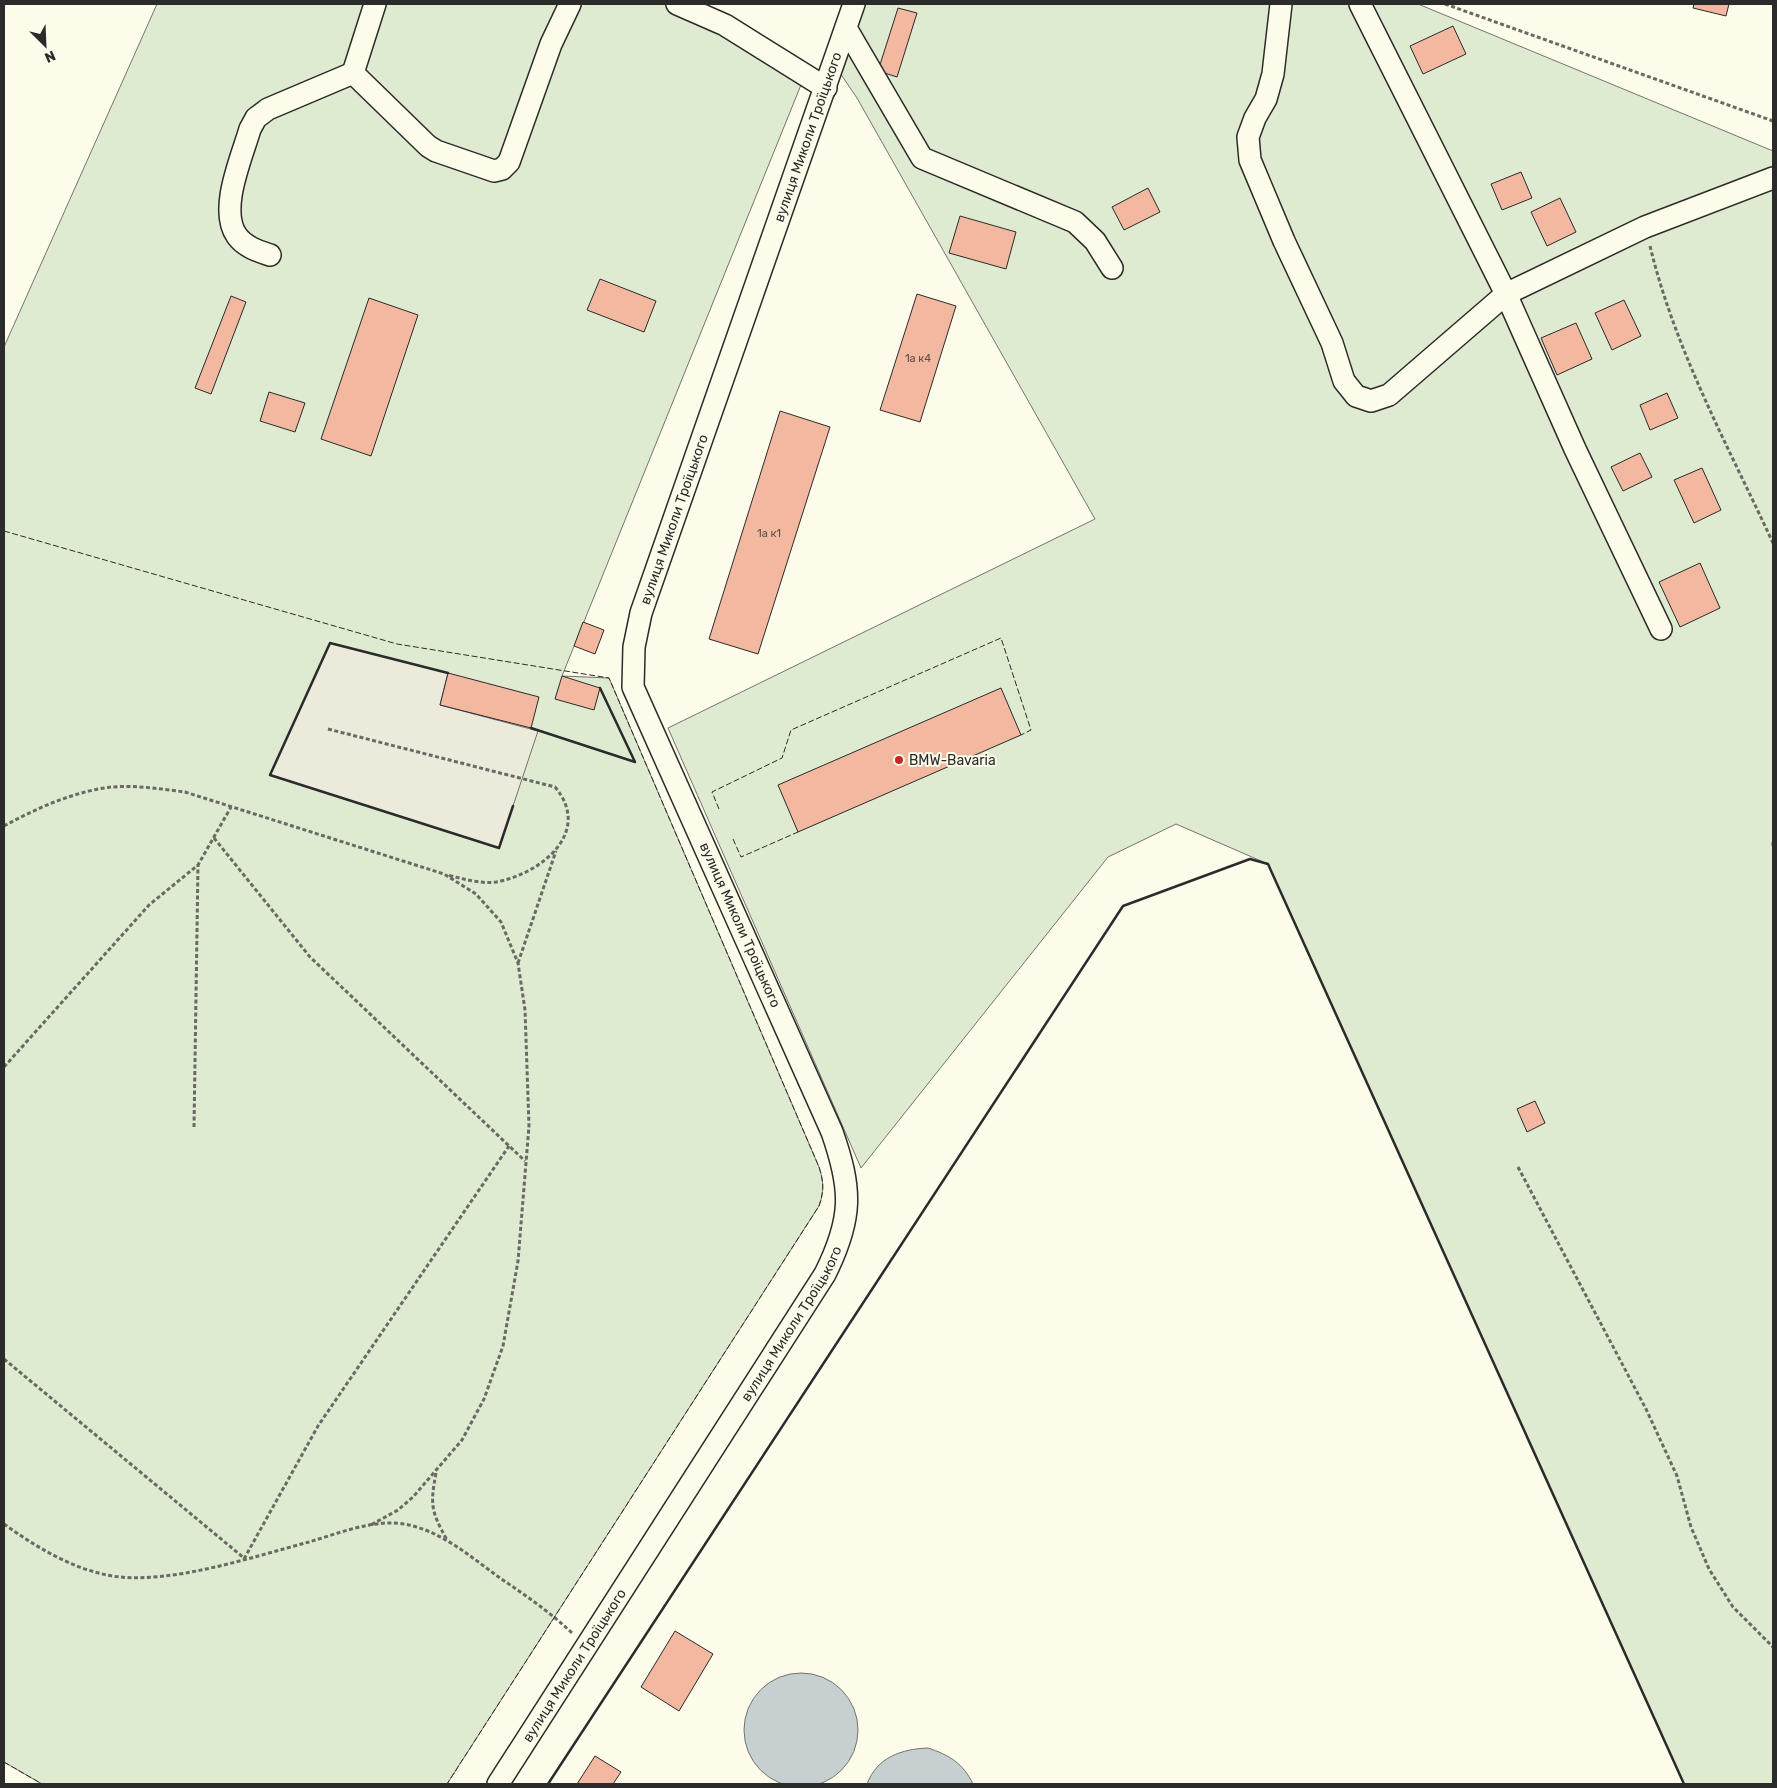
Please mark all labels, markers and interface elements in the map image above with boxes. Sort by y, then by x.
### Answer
north arrow [20,20,70,70]
text: N [42,47,58,66]
street label: вулиця Миколи Троїцького [770,50,845,224]
house number: 1а к4 [905,352,931,365]
street label: вулиця Миколи Троїцького [636,432,711,607]
house number: 1а к1 [757,527,781,540]
place label: BMW-Bavaria [909,752,996,769]
marker: BMW-Bavaria [893,754,905,766]
street label: вулиця Миколи Троїцького [696,840,784,1010]
street label: вулиця Миколи Троїцького [737,1244,845,1404]
street label: вулиця Миколи Троїцького [519,1585,630,1745]

